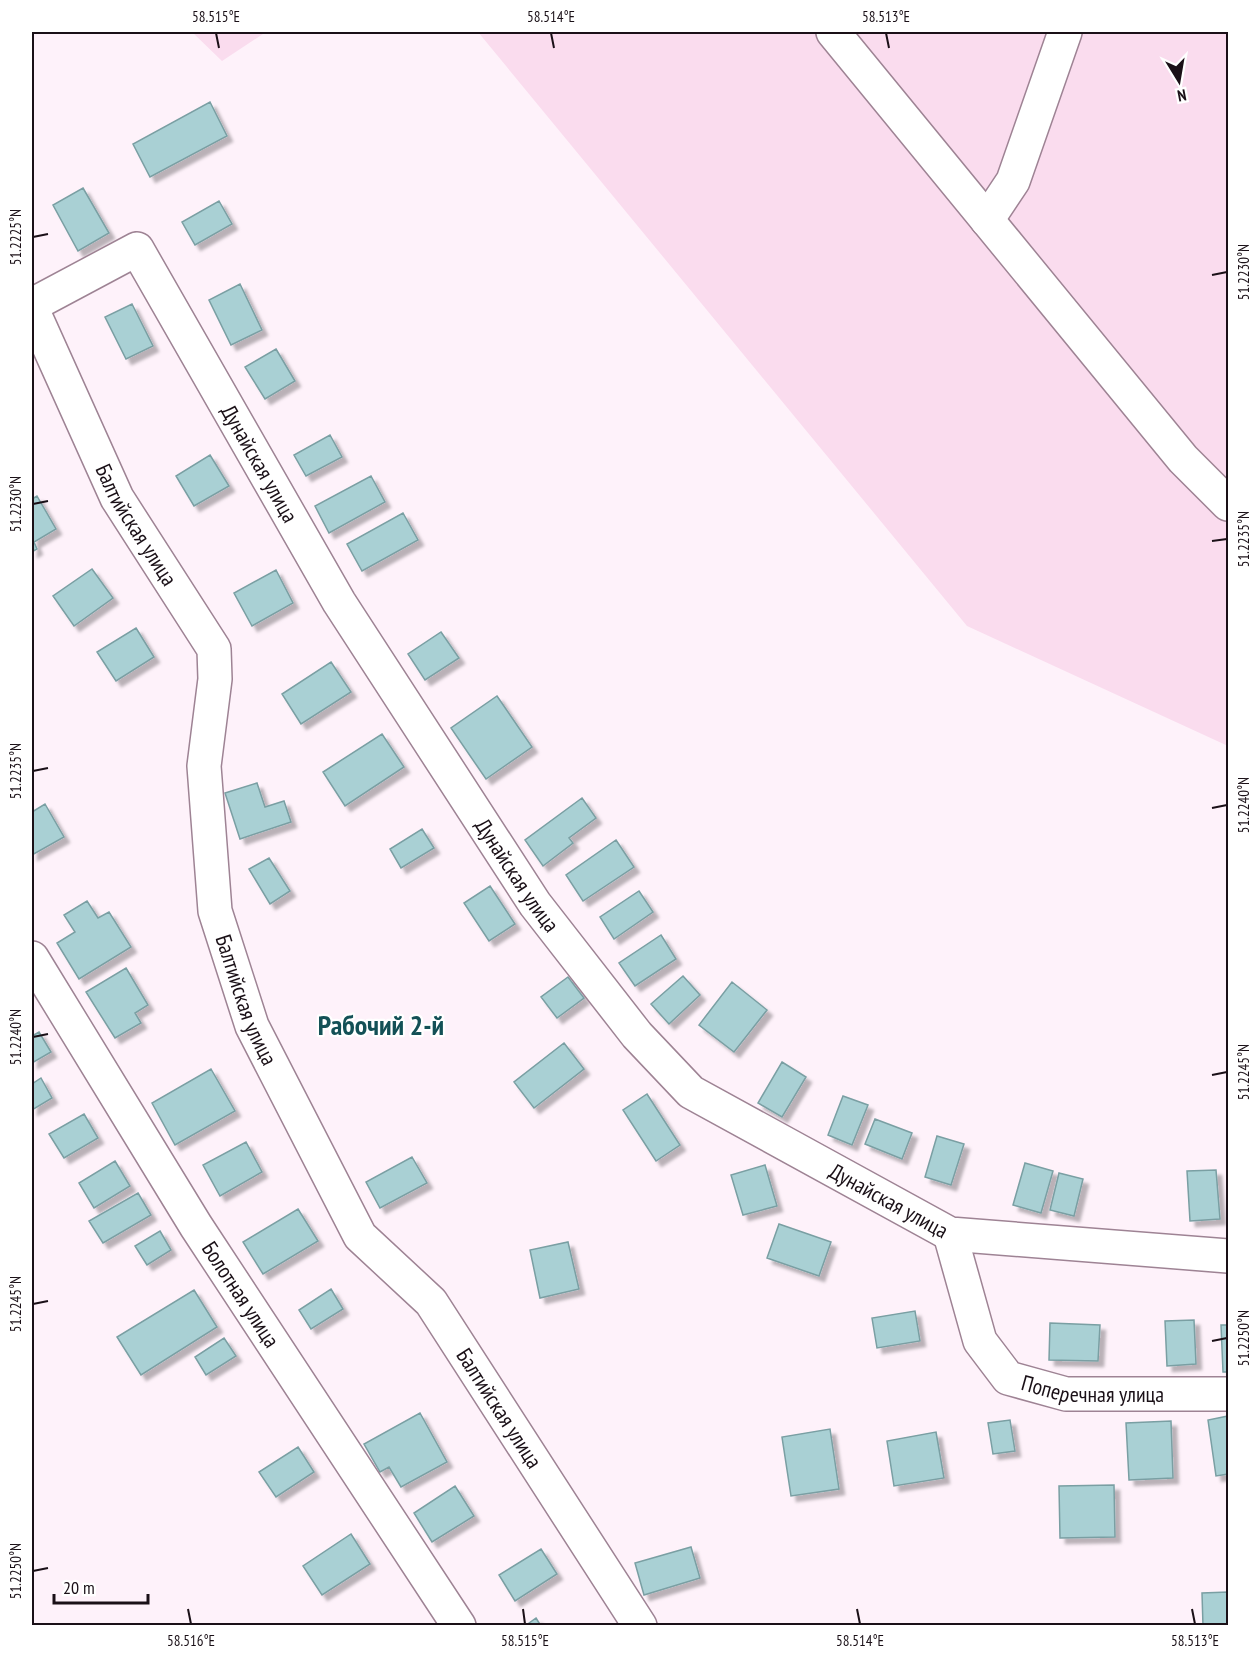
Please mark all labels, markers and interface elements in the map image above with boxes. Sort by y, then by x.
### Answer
text: 58.515°E [192,7,240,26]
text: 58.514°E [527,7,575,26]
text: 58.513°E [862,7,910,26]
north arrow [1149,51,1209,111]
text: N [1176,85,1188,106]
text: 51.2225°N [6,209,25,265]
text: 51.2230°N [1234,244,1253,300]
street label: Дунайская улица [215,399,304,527]
street label: Балтийская улица [89,459,184,591]
text: 51.2230°N [6,476,25,532]
text: 51.2235°N [1234,511,1253,567]
text: 51.2235°N [6,743,25,799]
text: 51.2240°N [1234,777,1253,833]
street label: Дунайская улица [469,813,566,938]
street label: Балтийская улица [209,931,284,1070]
district label: Рабочий 2‑й [318,1006,444,1043]
text: 51.2240°N [6,1009,25,1065]
text: 51.2245°N [1234,1044,1253,1100]
street label: Дунайская улица [825,1157,953,1244]
street label: Болотная улица [196,1236,286,1353]
text: 51.2245°N [6,1276,25,1332]
text: 51.2250°N [1234,1310,1253,1366]
street label: Балтийская улица [450,1343,548,1473]
street label: Поперечная улица [1018,1368,1164,1408]
text: 51.2250°N [6,1543,25,1599]
scale bar [54,1567,148,1605]
text: 20 m [63,1576,95,1599]
text: 58.516°E [167,1631,215,1650]
text: 58.515°E [501,1631,549,1650]
text: 58.514°E [836,1631,884,1650]
text: 58.513°E [1171,1631,1219,1650]

